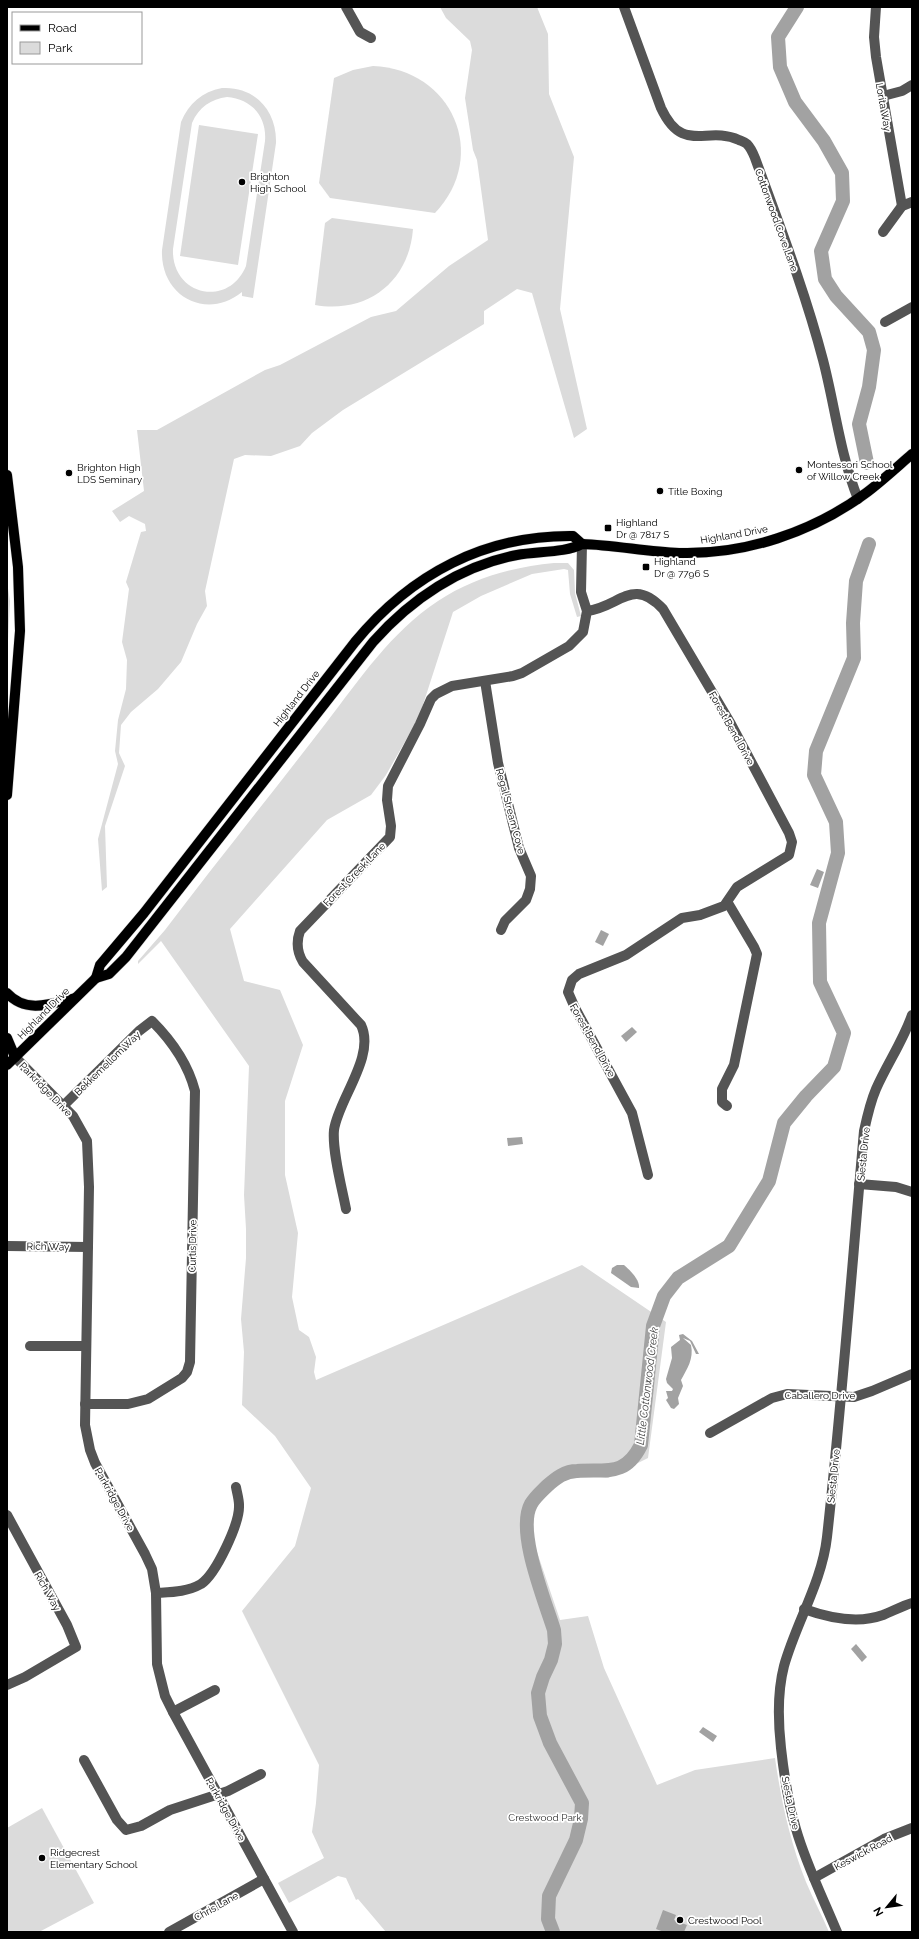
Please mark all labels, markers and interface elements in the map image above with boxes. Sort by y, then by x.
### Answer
legend [12,12,142,64]
text: Road [48,21,77,35]
text: Park [48,41,73,55]
street label: Lorita Way [874,82,893,133]
street label: Cottonwood Cove Lane [753,167,800,273]
place label: Brighton High School [250,171,306,194]
marker: Brighton High School [237,177,247,187]
place label: Montessori School of Willow Creek [807,459,893,482]
place label: Brighton High LDS Seminary [77,462,143,485]
marker: Montessori School of Willow Creek [794,465,804,475]
marker: Brighton High LDS Seminary [64,468,74,478]
marker: Title Boxing [655,486,665,496]
place label: Title Boxing [668,486,722,497]
place label: Highland Dr @ 7817 S [616,517,669,540]
marker: Highland Dr @ 7817 S [603,523,613,533]
street label: Highland Drive [700,523,769,546]
place label: Highland Dr @ 7796 S [654,556,709,579]
marker: Highland Dr @ 7796 S [641,562,651,572]
street label: Highland Drive [271,668,322,729]
street label: Forest Bend Drive [707,690,756,767]
street label: Regal Stream Cove [494,767,527,855]
street label: Forest Creek Lane [321,840,388,908]
street label: Highland Drive [15,985,71,1041]
street label: Forest Bend Drive [568,1002,617,1079]
street label: Bekkemellom Way [72,1029,143,1098]
street label: Parkridge Drive [17,1060,74,1119]
street label: Siesta Drive [855,1126,872,1182]
street label: Curtis Drive [187,1219,198,1273]
street label: Rich Way [26,1241,70,1252]
water label: Little Cottonwood Creek [634,1326,661,1446]
street label: Caballero Drive [785,1390,856,1401]
street label: Siesta Drive [825,1448,842,1504]
street label: Parkridge Drive [93,1466,137,1533]
street label: Rich Way [32,1570,63,1613]
street label: Siesta Drive [779,1775,802,1831]
street label: Parkridge Drive [204,1776,248,1843]
park label: Crestwood Park [508,1812,582,1823]
street label: Keswick Road [832,1832,894,1872]
place label: Ridgecrest Elementary School [50,1847,138,1870]
marker: Ridgecrest Elementary School [37,1853,47,1863]
north arrow [867,1887,907,1927]
street label: Chris Lane [192,1890,240,1923]
text: N [871,1905,886,1918]
marker: Crestwood Pool [675,1915,685,1925]
place label: Crestwood Pool [688,1915,762,1926]

